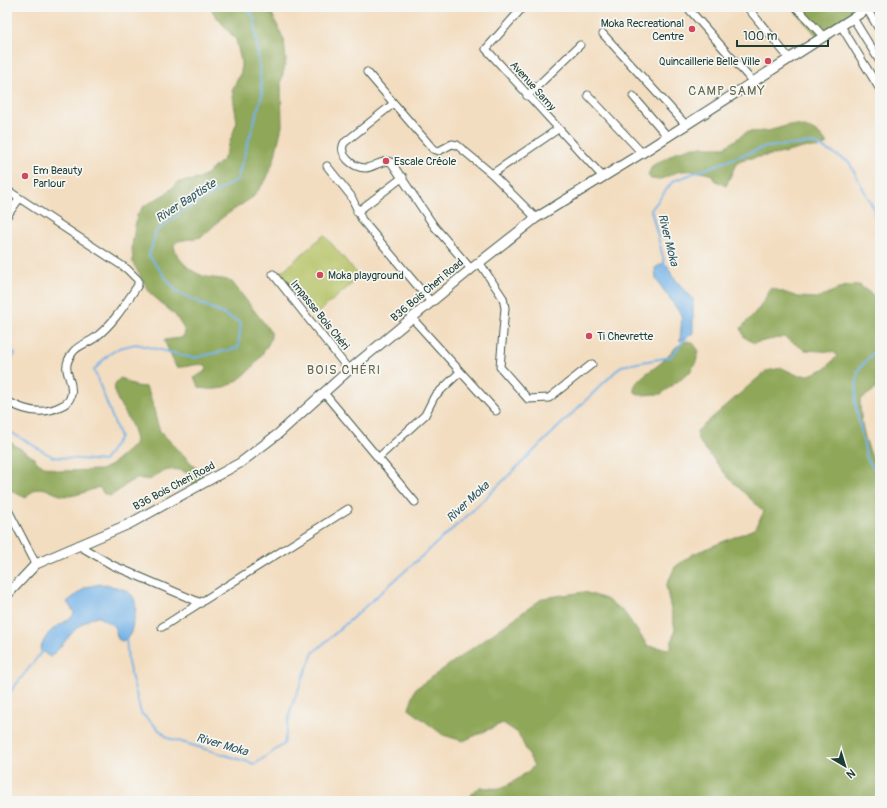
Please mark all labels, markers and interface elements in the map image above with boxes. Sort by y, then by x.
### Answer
place label: Moka Recreational Centre [601,17,685,43]
scale bar [737,22,828,48]
marker: Moka Recreational Centre [687,24,697,34]
text: 100 m [743,29,778,44]
place label: Quincaillerie Belle Ville [659,55,761,68]
marker: Quincaillerie Belle Ville [763,56,773,66]
street label: Avenue Samy [507,59,559,114]
district label: CAMP SAMY [688,83,766,99]
place label: Escale Créole [394,155,457,168]
marker: Escale Créole [381,156,391,166]
place label: Em Beauty Parlour [33,164,82,190]
marker: Em Beauty Parlour [20,171,30,181]
water label: River Baptiste [153,175,220,226]
water label: River Moka [654,212,682,269]
street label: B36 Bois Cheri Road [388,256,466,324]
place label: Moka playground [328,269,404,282]
marker: Moka playground [315,270,325,280]
street label: Impasse Bois Chéri [288,278,352,352]
place label: Ti Chevrette [597,330,654,343]
marker: Ti Chevrette [584,331,594,341]
district label: BOIS CHÉRI [307,362,381,378]
street label: B36 Bois Cheri Road [131,459,217,513]
water label: River Moka [443,477,494,526]
water label: River Moka [194,730,251,760]
north arrow [825,746,865,786]
text: N [843,766,858,781]

